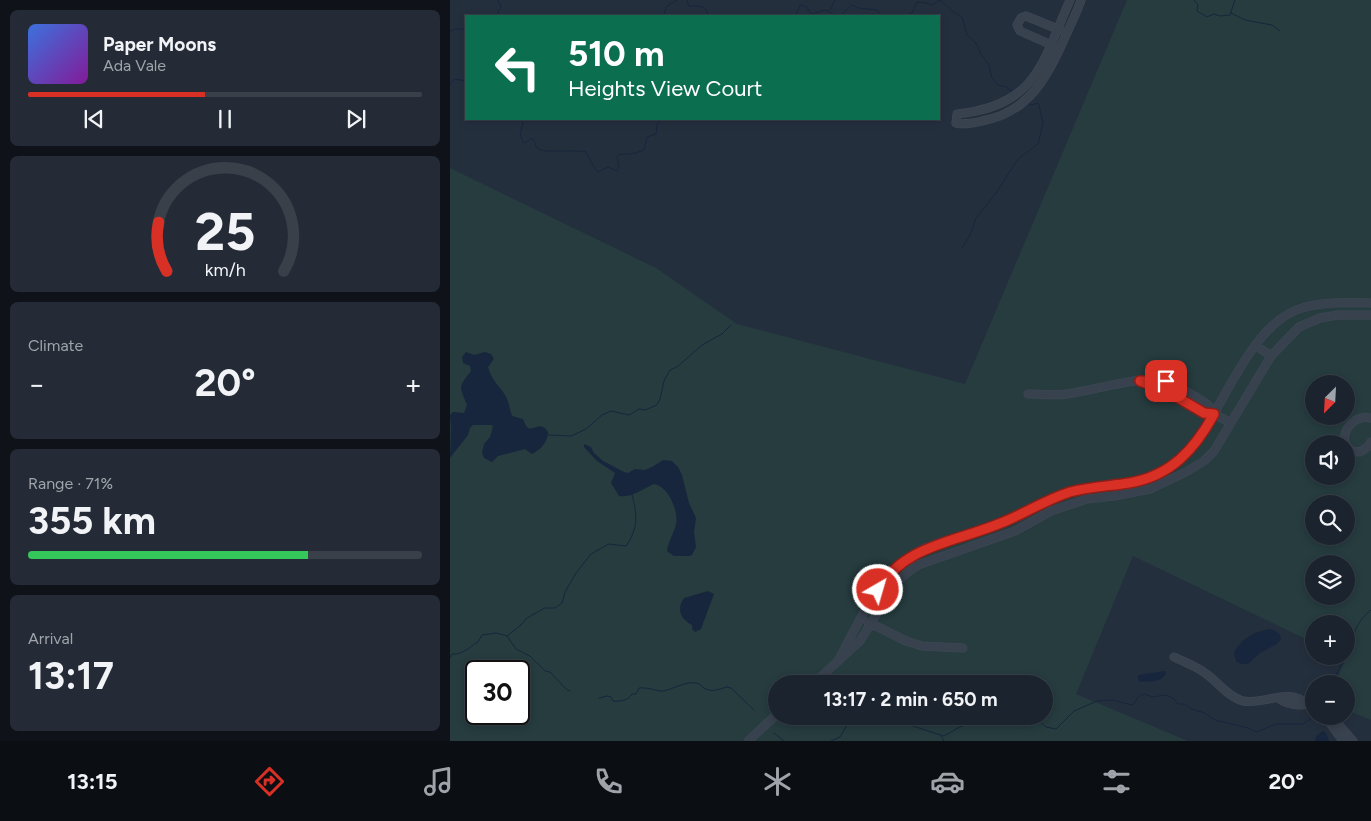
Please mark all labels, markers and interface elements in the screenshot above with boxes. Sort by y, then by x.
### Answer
text: Paper Moons [103,33,216,56]
text: 510 m [568,33,665,75]
icon: left [485,35,550,100]
text: Ada Vale [103,56,166,75]
text: Heights View Court [568,75,762,102]
icon: previous [80,105,108,133]
icon: pause [211,105,239,133]
icon: next [342,105,370,133]
text: 25 [195,201,255,263]
text: km/h [205,259,245,280]
text: Climate [28,336,83,355]
text: 20° [195,360,256,406]
pin [1145,360,1187,402]
text: − [28,367,45,401]
text: + [405,367,422,401]
icon: arrive [1152,367,1180,395]
north arrow [1305,375,1355,425]
map controls [1305,375,1355,725]
button: sound [1305,435,1355,485]
text: Range · 71% [28,474,113,493]
button: search [1305,495,1355,545]
text: 355 km [28,498,156,544]
button: layers [1305,555,1355,605]
position arrow [851,563,903,615]
button: + [1305,615,1355,665]
text: Arrival [28,629,73,648]
text: 13:17 [28,653,114,699]
speed limit sign: 30 [465,660,530,725]
button: − [1305,675,1355,725]
text: 13:17 · 2 min · 650 m [823,688,998,711]
icon: directions [252,764,287,799]
icon: music [421,764,456,799]
icon: phone [591,764,626,799]
icon: climate [760,764,795,799]
icon: car [930,764,965,799]
icon: filters [1099,764,1134,799]
text: 13:15 [67,768,117,795]
text: 20° [1268,768,1304,795]

